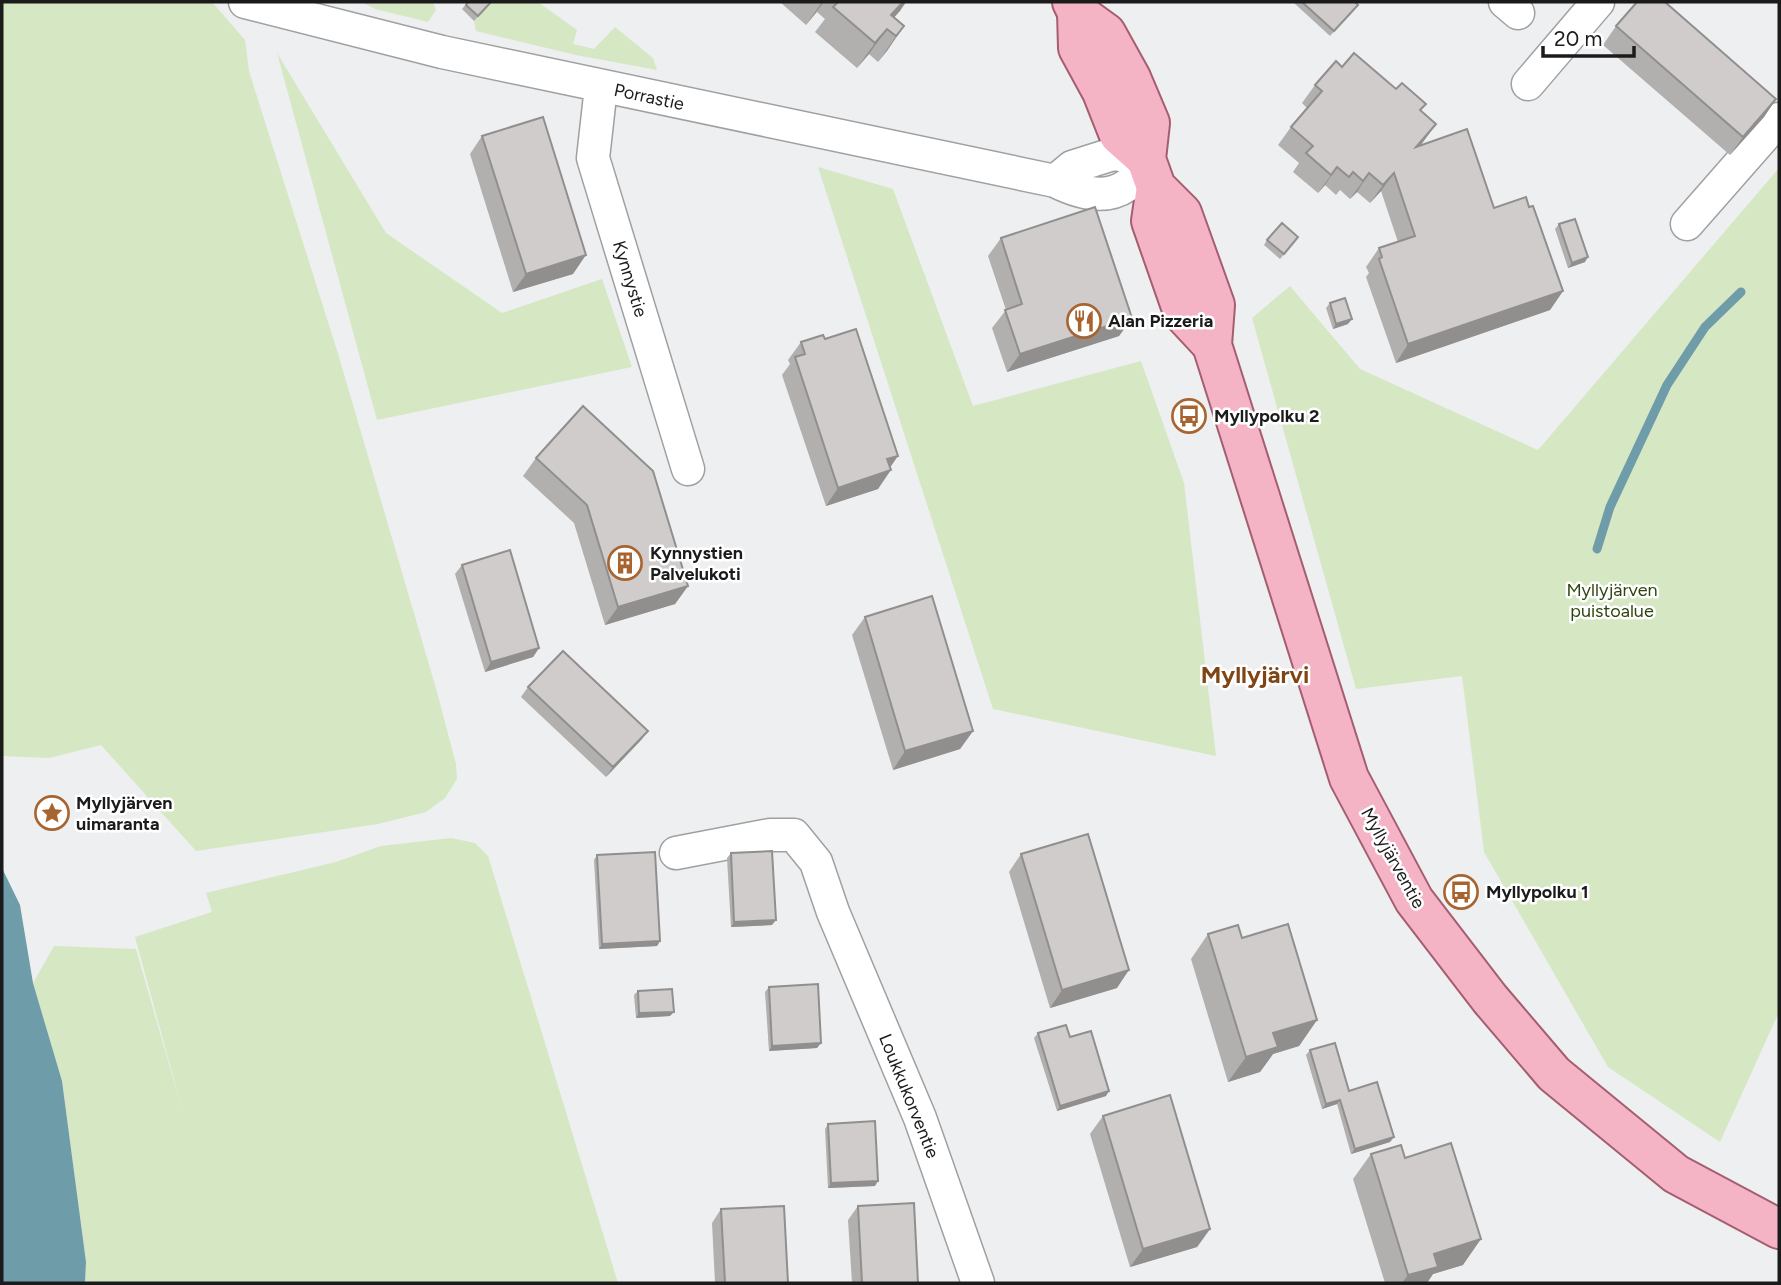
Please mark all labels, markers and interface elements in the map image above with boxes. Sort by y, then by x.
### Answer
scale bar [1543,14,1634,58]
text: 20 m [1554,26,1602,51]
street label: Porrastie [612,79,686,115]
street label: Kynnystie [608,238,652,320]
restaurant icon: Alan Pizzeria [1065,302,1103,340]
place label: Alan Pizzeria [1108,310,1213,332]
bus stop icon: Myllypolku 2 [1170,397,1208,435]
place label: Myllypolku 2 [1214,405,1319,427]
place label: Kynnystien Palvelukoti [650,542,743,585]
building icon: Kynnystien Palvelukoti [606,544,644,582]
park label: Myllyjärven puistoalue [1566,579,1658,622]
district label: Myllyjärvi [1201,660,1309,689]
place label: Myllyjärven uimaranta [76,792,173,835]
place icon: Myllyjärven uimaranta [33,794,71,832]
street label: Myllyjärventie [1356,804,1430,912]
bus stop icon: Myllypolku 1 [1442,873,1480,911]
place label: Myllypolku 1 [1486,881,1589,903]
street label: Loukkukorventie [874,1031,944,1162]

